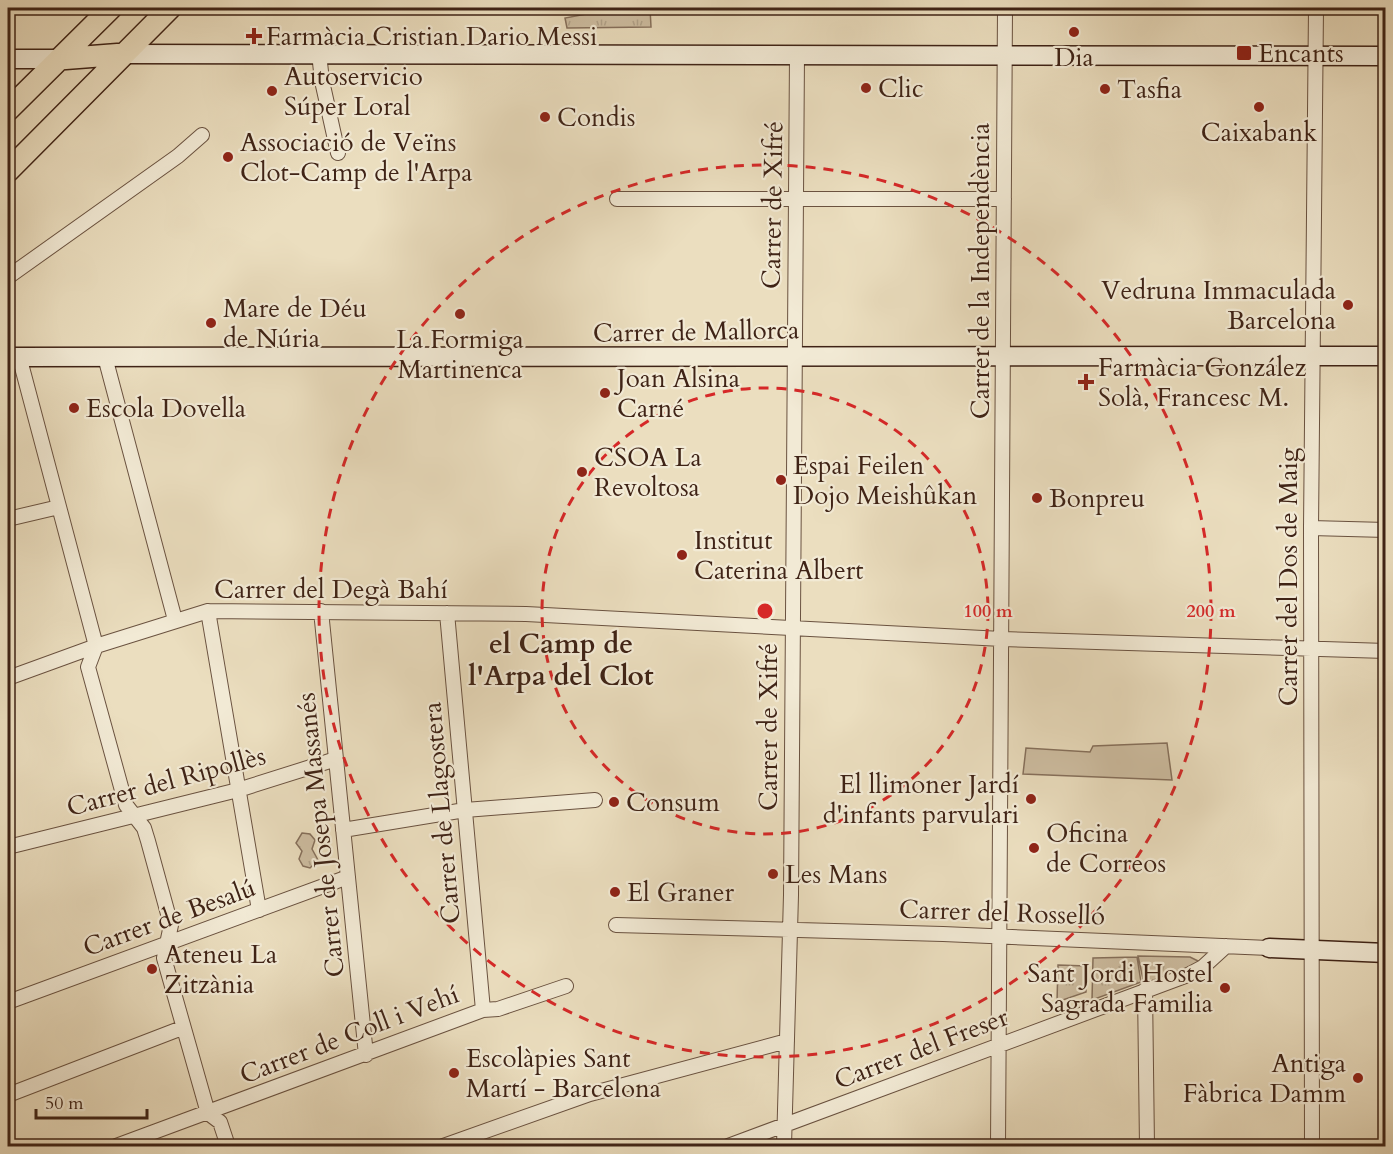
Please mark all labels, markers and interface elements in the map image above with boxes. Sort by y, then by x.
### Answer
place label: Farmàcia Cristian Dario Messi [266,19,597,54]
marker: Dia [1067,25,1081,39]
marker: Farmàcia Cristian Dario Messi [247,29,261,43]
place label: Encants [1258,36,1344,71]
place label: Dia [1054,40,1094,75]
marker: Encants [1235,44,1253,62]
place label: Autoservicio Súper Loral [284,59,423,124]
place label: Clic [878,71,924,106]
place label: Tasfia [1117,72,1182,107]
marker: Clic [859,81,873,95]
marker: Tasfia [1098,82,1112,96]
marker: Autoservicio Súper Loral [265,84,279,98]
place label: Condis [557,100,636,135]
marker: Caixabank [1252,100,1266,114]
marker: Condis [538,110,552,124]
place label: Caixabank [1201,115,1317,150]
street label: Carrer de Xifré [754,121,791,289]
street label: Carrer de la Independència [963,123,998,419]
place label: Associació de Veïns Clot-Camp de l'Arpa [240,125,472,190]
marker: Associació de Veïns Clot-Camp de l'Arpa [221,150,235,164]
place label: Vedruna Immaculada Barcelona [1101,273,1336,338]
place label: Mare de Déu de Núria [223,291,367,356]
marker: Vedruna Immaculada Barcelona [1341,298,1355,312]
marker: La Formiga Martinenca [453,307,467,321]
street label: Carrer de Mallorca [592,312,800,351]
marker: Mare de Déu de Núria [204,316,218,330]
place label: La Formiga Martinenca [396,322,524,387]
place label: Farmàcia González Solà, Francesc M. [1098,350,1307,415]
place label: Joan Alsina Carné [613,361,740,426]
marker: Farmàcia González Solà, Francesc M. [1079,375,1093,389]
marker: Joan Alsina Carné [598,386,612,400]
place label: Escola Dovella [86,391,246,426]
marker: Escola Dovella [67,401,81,415]
place label: CSOA La Revoltosa [594,440,702,505]
street label: Carrer del Dos de Maig [1271,447,1306,706]
place label: Espai Feilen Dojo Meishûkan [793,448,978,513]
marker: CSOA La Revoltosa [575,465,589,479]
marker: Espai Feilen Dojo Meishûkan [774,473,788,487]
place label: Bonpreu [1049,481,1145,516]
marker: Bonpreu [1030,491,1044,505]
place label: Institut Caterina Albert [694,523,864,588]
marker: Institut Caterina Albert [675,548,689,562]
street label: Carrer del Degà Bahí [214,572,448,607]
text: 100 m [963,599,1013,624]
text: 200 m [1186,599,1236,624]
centre of rings [755,601,775,621]
district label: el Camp de l'Arpa del Clot [468,625,654,695]
street label: Carrer de Xifré [751,643,786,811]
street label: Carrer de Josepa Massanés [288,691,353,979]
street label: Carrer de Llagostera [414,701,469,925]
street label: Carrer del Ripollès [63,738,269,825]
place label: El llimoner Jardí d'infants parvulari [823,767,1019,832]
place label: Consum [626,785,720,820]
marker: El llimoner Jardí d'infants parvulari [1024,792,1038,806]
marker: Consum [607,795,621,809]
place label: Oficina de Correos [1046,816,1166,881]
marker: Oficina de Correos [1027,841,1041,855]
place label: Les Mans [785,857,887,892]
marker: Les Mans [766,867,780,881]
street label: Carrer de Besalú [78,870,260,965]
place label: El Graner [627,875,735,910]
marker: El Graner [608,885,622,899]
street label: Carrer del Rosselló [898,891,1106,934]
place label: Ateneu La Zitzània [164,937,277,1002]
place label: Sant Jordi Hostel Sagrada Familia [1027,956,1213,1021]
marker: Ateneu La Zitzània [145,962,159,976]
street label: Carrer de Coll i Vehí [235,977,464,1092]
marker: Sant Jordi Hostel Sagrada Familia [1218,981,1232,995]
street label: Carrer del Freser [829,999,1014,1098]
place label: Escolàpies Sant Martí - Barcelona [466,1041,661,1106]
place label: Antiga Fàbrica Damm [1183,1046,1346,1111]
marker: Escolàpies Sant Martí - Barcelona [447,1066,461,1080]
marker: Antiga Fàbrica Damm [1351,1071,1365,1085]
scale bar [36,1082,147,1120]
text: 50 m [45,1091,84,1116]

